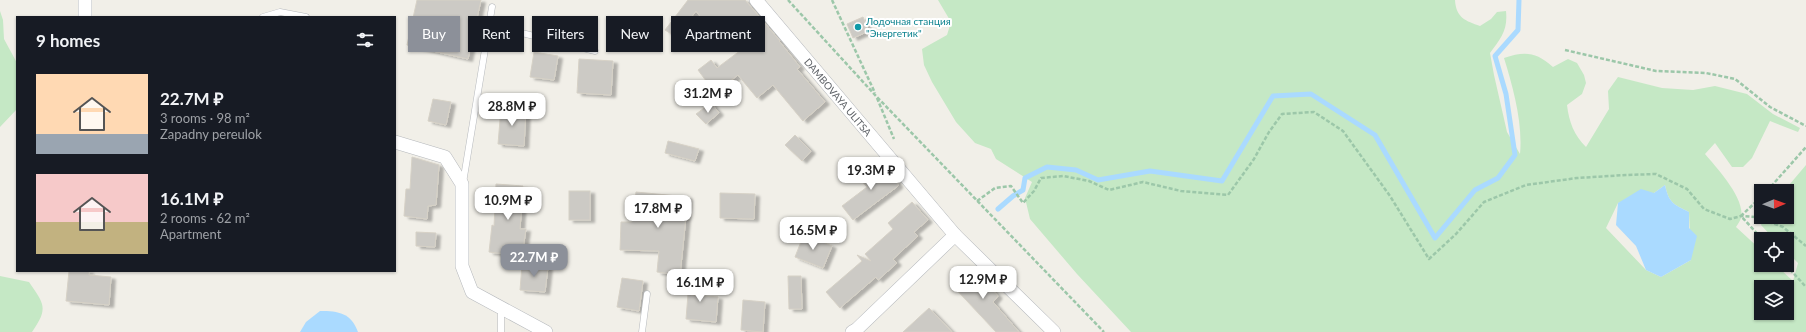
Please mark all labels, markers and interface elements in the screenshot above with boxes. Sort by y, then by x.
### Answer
place label: Лодочная станция "Энергетик" [865,15,951,39]
chip: Buy [408,16,460,52]
chip: Rent [468,16,524,52]
chip: Filters [532,16,598,52]
chip: New [606,16,663,52]
chip: Apartment [671,16,765,52]
marker: Лодочная станция "Энергетик" [853,22,863,32]
icon: filters [354,29,376,51]
text: 9 homes [36,30,100,51]
street label: DAMBOVAYA ULITSA [802,56,874,138]
pin: 31.2M ₽ [671,80,745,114]
text: 31.2M ₽ [684,85,732,101]
text: 22.7M ₽ [160,88,224,109]
icon: home [68,90,116,138]
pin: 28.8M ₽ [475,93,549,127]
text: 28.8M ₽ [488,98,536,114]
text: 3 rooms · 98 m² [160,110,250,126]
text: Zapadny pereulok [160,126,262,142]
pin: 19.3M ₽ [834,157,908,191]
text: 19.3M ₽ [847,162,895,178]
north arrow [1754,184,1794,224]
map controls [1754,184,1794,320]
pin: 10.9M ₽ [471,187,545,221]
text: 16.1M ₽ [160,188,224,209]
icon: home [68,190,116,238]
text: 10.9M ₽ [484,192,532,208]
pin: 17.8M ₽ [621,195,695,229]
text: 17.8M ₽ [634,200,682,216]
text: 2 rooms · 62 m² [160,210,250,226]
pin: 16.5M ₽ [776,217,850,251]
text: 16.5M ₽ [789,222,837,238]
text: Apartment [160,226,221,242]
button: locate [1754,232,1794,272]
pin: 22.7M ₽ [497,244,571,278]
text: 22.7M ₽ [510,249,558,265]
pin: 12.9M ₽ [946,266,1020,300]
pin: 16.1M ₽ [663,269,737,303]
text: 12.9M ₽ [959,271,1007,287]
text: 16.1M ₽ [676,274,724,290]
button: layers [1754,280,1794,320]

